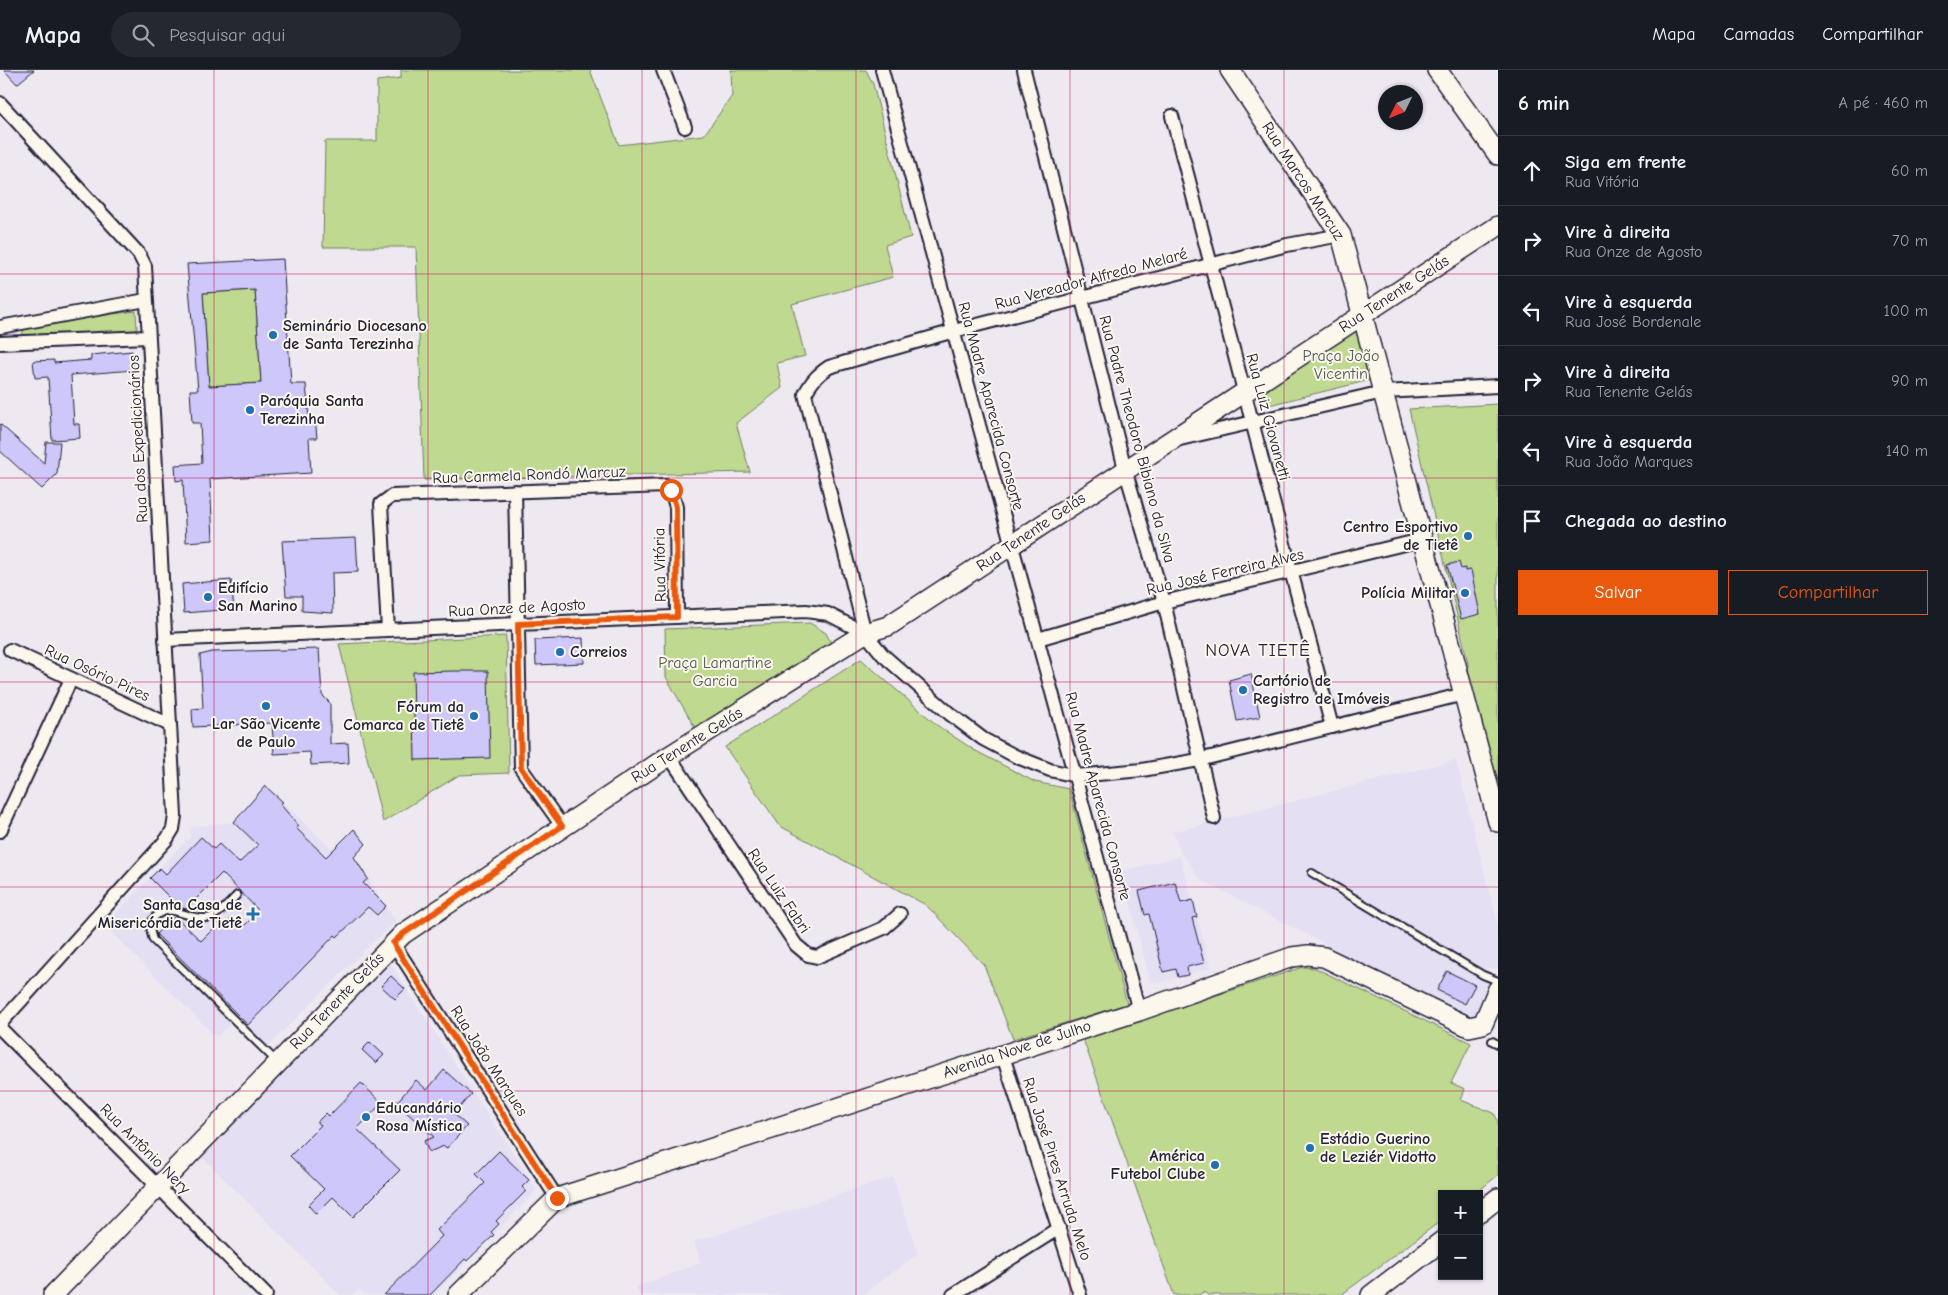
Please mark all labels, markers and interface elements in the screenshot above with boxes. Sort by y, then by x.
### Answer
search box [111,12,461,57]
text: Mapa [25,21,81,49]
icon: search [129,21,157,49]
text: Pesquisar aqui [169,24,285,46]
text: Mapa [1652,24,1695,45]
text: Camadas [1723,24,1794,45]
text: Compartilhar [1822,24,1923,45]
north arrow [1378,85,1423,130]
text: 6 min [1518,91,1570,115]
text: A pé · 460 m [1839,94,1928,112]
street label: Rua Marcos Marcuz [1258,119,1348,244]
text: Siga em frente [1565,151,1686,173]
icon: ahead [1518,157,1546,185]
text: 60 m [1891,162,1928,180]
text: Rua Vitória [1565,173,1639,191]
text: Vire à direita [1565,221,1670,243]
icon: right [1518,227,1546,255]
text: 70 m [1892,232,1928,250]
text: Rua Onze de Agosto [1565,243,1703,261]
street label: Rua Vereador Alfredo Melaré [993,245,1189,313]
street label: Rua Tenente Gelás [1336,252,1453,336]
text: Vire à esquerda [1565,291,1692,313]
icon: left [1518,297,1546,325]
street label: Rua Madre Aparecida Consorte [954,300,1028,512]
text: 100 m [1884,302,1928,320]
street label: Rua Padre Theodoro Bibiano da Silva [1095,313,1179,565]
text: Rua José Bordenale [1565,313,1701,331]
place label: Seminário Diocesano de Santa Terezinha [283,317,427,353]
marker: Seminário Diocesano de Santa Terezinha [267,329,279,341]
park label: Praça João Vicentin [1302,347,1380,383]
street label: Rua Luiz Giovanetti [1242,351,1294,483]
street label: Rua dos Expedicionários [125,354,151,523]
text: Vire à direita [1565,361,1670,383]
icon: right [1518,367,1546,395]
text: 90 m [1891,372,1928,390]
text: Rua Tenente Gelás [1565,383,1692,401]
place label: Paróquia Santa Terezinha [260,392,364,428]
marker: Paróquia Santa Terezinha [244,404,256,416]
text: Vire à esquerda [1565,431,1692,453]
icon: left [1518,437,1546,465]
text: 140 m [1886,442,1928,460]
text: Rua João Marques [1565,453,1693,471]
street label: Rua Carmela Rondó Marcuz [432,463,626,487]
route start [660,479,683,502]
street label: Rua Tenente Gelás [973,489,1089,575]
icon: arrive [1518,507,1546,535]
text: Chegada ao destino [1565,510,1727,532]
place label: Centro Esportivo de Tietê [1343,518,1458,554]
street label: Rua Vitória [650,528,670,602]
marker: Centro Esportivo de Tietê [1462,530,1474,542]
street label: Rua José Ferreira Alves [1145,545,1306,599]
button: Salvar [1518,570,1718,615]
button: Compartilhar [1728,570,1928,615]
place label: Edifício San Marino [218,579,298,615]
place label: Polícia Militar [1361,584,1456,602]
marker: Polícia Militar [1459,587,1471,599]
marker: Edifício San Marino [202,591,214,603]
street label: Rua Onze de Agosto [448,595,586,621]
district label: NOVA TIETÊ [1205,639,1311,661]
street label: Rua Osório Pires [42,641,153,705]
place label: Correios [570,643,627,661]
marker: Correios [554,646,566,658]
park label: Praça Lamartine Garcia [658,654,772,690]
place label: Cartório de Registro de Imóveis [1253,672,1390,708]
marker: Cartório de Registro de Imóveis [1237,684,1249,696]
street label: Rua Madre Aparecida Consorte [1061,690,1135,902]
place label: Fórum da Comarca de Tietê [343,698,464,734]
marker: Lar São Vicente de Paulo [260,700,272,712]
street label: Rua Tenente Gelás [628,703,746,786]
marker: Fórum da Comarca de Tietê [468,710,480,722]
place label: Lar São Vicente de Paulo [212,715,320,751]
street label: Rua Luiz Fabri [744,845,814,937]
place label: Santa Casa de Misericórdia de Tietê [98,896,242,932]
marker: Santa Casa de Misericórdia de Tietê [246,907,260,921]
street label: Rua Tenente Gelás [286,949,388,1053]
street label: Rua João Marques [447,1002,532,1120]
street label: Avenida Nove de Julho [941,1017,1093,1081]
street label: Rua José Pires Arruda Melo [1019,1075,1095,1263]
place label: Educandário Rosa Mística [376,1099,463,1135]
street label: Rua Antônio Nery [96,1100,195,1199]
marker: Educandário Rosa Mística [360,1111,372,1123]
place label: Estádio Guerino de Leziér Vidotto [1320,1130,1436,1166]
marker: Estádio Guerino de Leziér Vidotto [1304,1142,1316,1154]
place label: América Futebol Clube [1111,1147,1205,1183]
marker: América Futebol Clube [1209,1159,1221,1171]
route end [546,1187,569,1210]
map controls [1438,1190,1483,1280]
button: + [1438,1190,1483,1235]
button: − [1438,1235,1483,1280]

